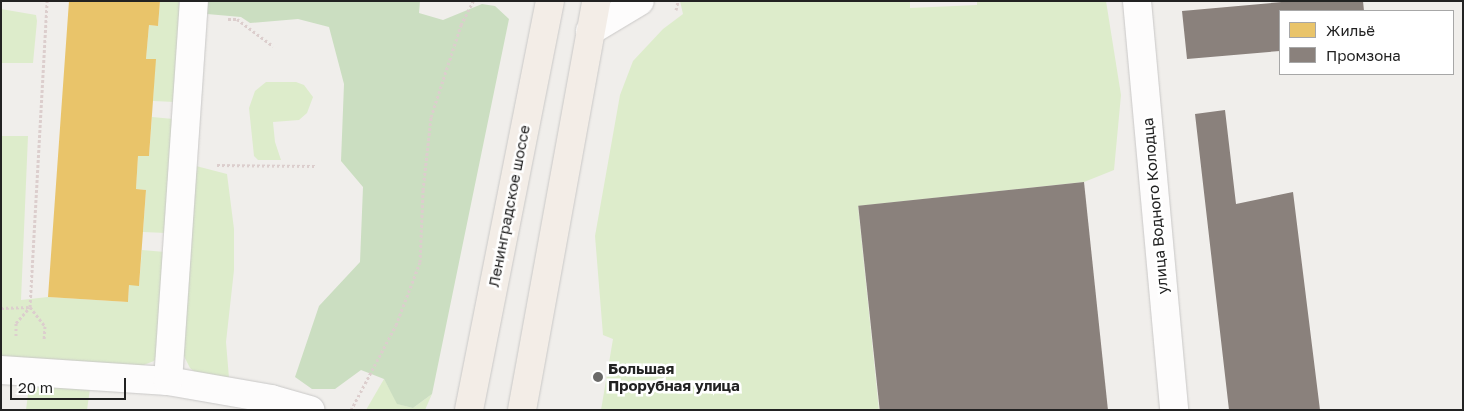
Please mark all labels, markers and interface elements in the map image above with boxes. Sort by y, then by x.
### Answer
legend [1279,10,1454,75]
text: Жильё [1326,21,1375,39]
text: Промзона [1326,46,1401,64]
street label: улица Водного Колодца [1138,117,1172,295]
street label: Ленинградское шоссе [484,123,534,289]
place label: Большая Прорубная улица [608,359,740,394]
scale bar [12,368,129,400]
marker: Большая Прорубная улица [592,371,604,383]
text: 20 m [18,378,53,396]

